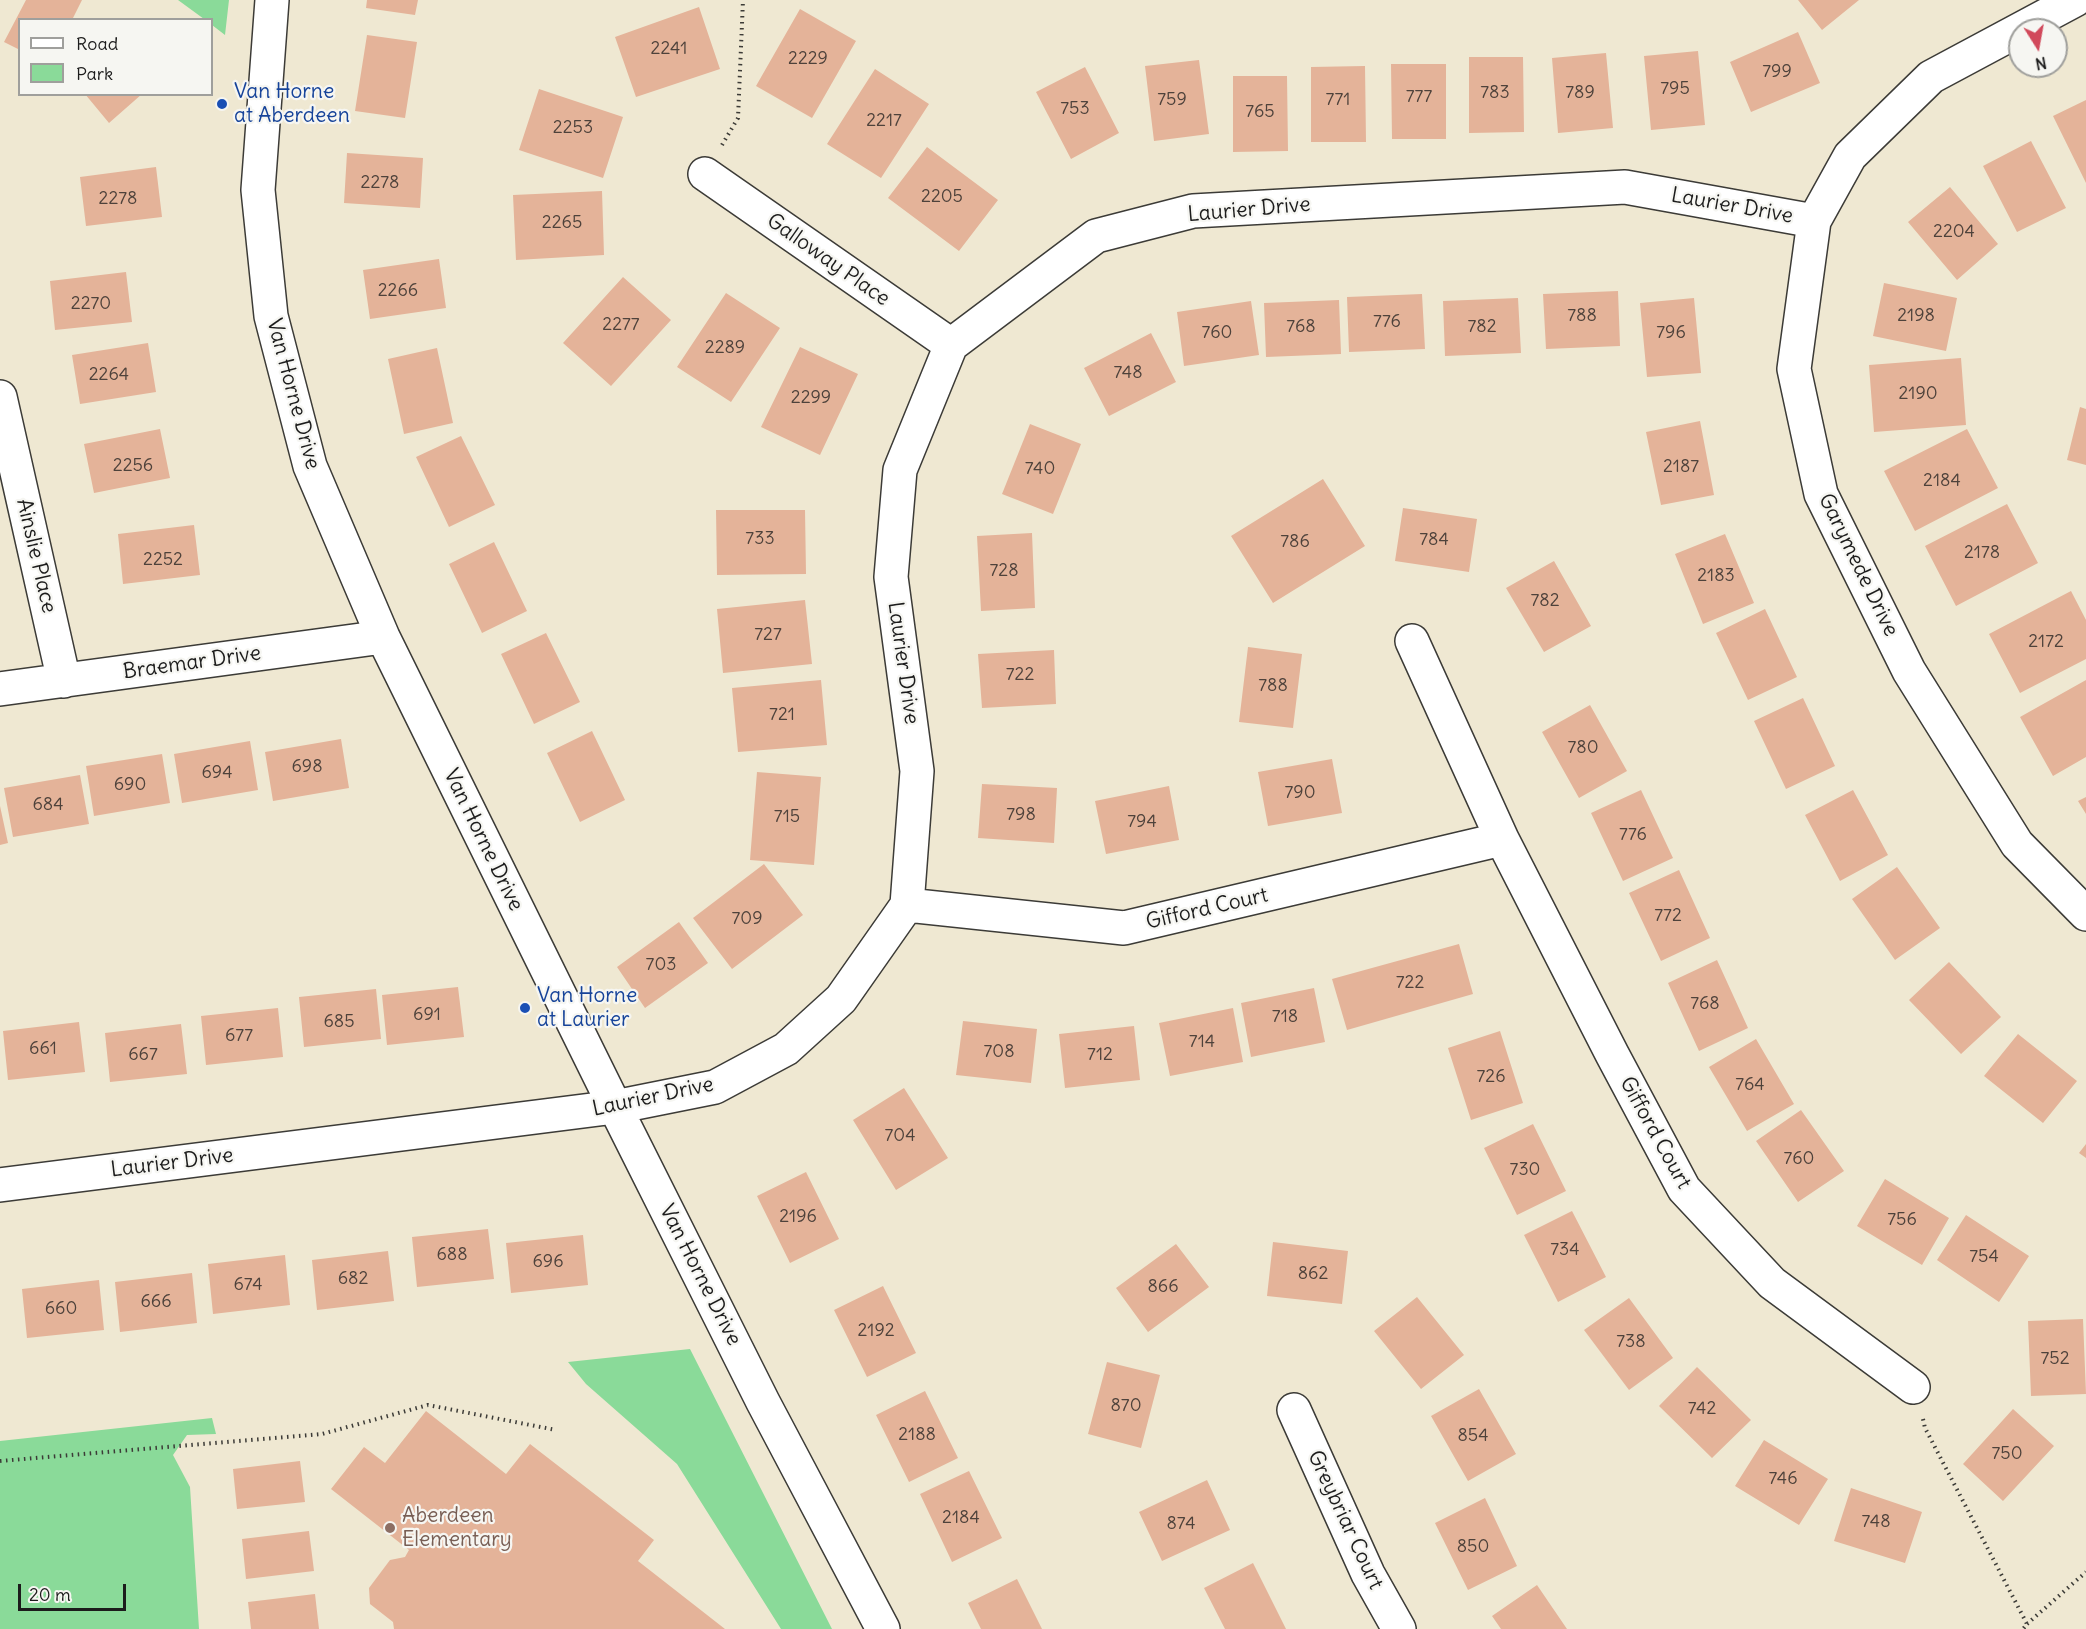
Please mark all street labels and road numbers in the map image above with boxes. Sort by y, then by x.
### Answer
street label: Laurier Drive [1669,183,1795,229]
street label: Laurier Drive [1187,192,1311,228]
street label: Galloway Place [762,208,894,312]
street label: Van Horne Drive [261,316,325,472]
street label: Garymede Drive [1813,490,1903,640]
street label: Ainslie Place [11,496,61,616]
street label: Laurier Drive [882,600,924,726]
street label: Braemar Drive [121,641,263,685]
street label: Van Horne Drive [438,765,528,915]
street label: Gifford Court [1144,883,1270,935]
street label: Laurier Drive [590,1072,716,1122]
street label: Gifford Court [1614,1073,1696,1193]
street label: Laurier Drive [109,1143,235,1183]
street label: Van Horne Drive [654,1200,746,1350]
street label: Greybriar Court [1302,1447,1388,1593]

